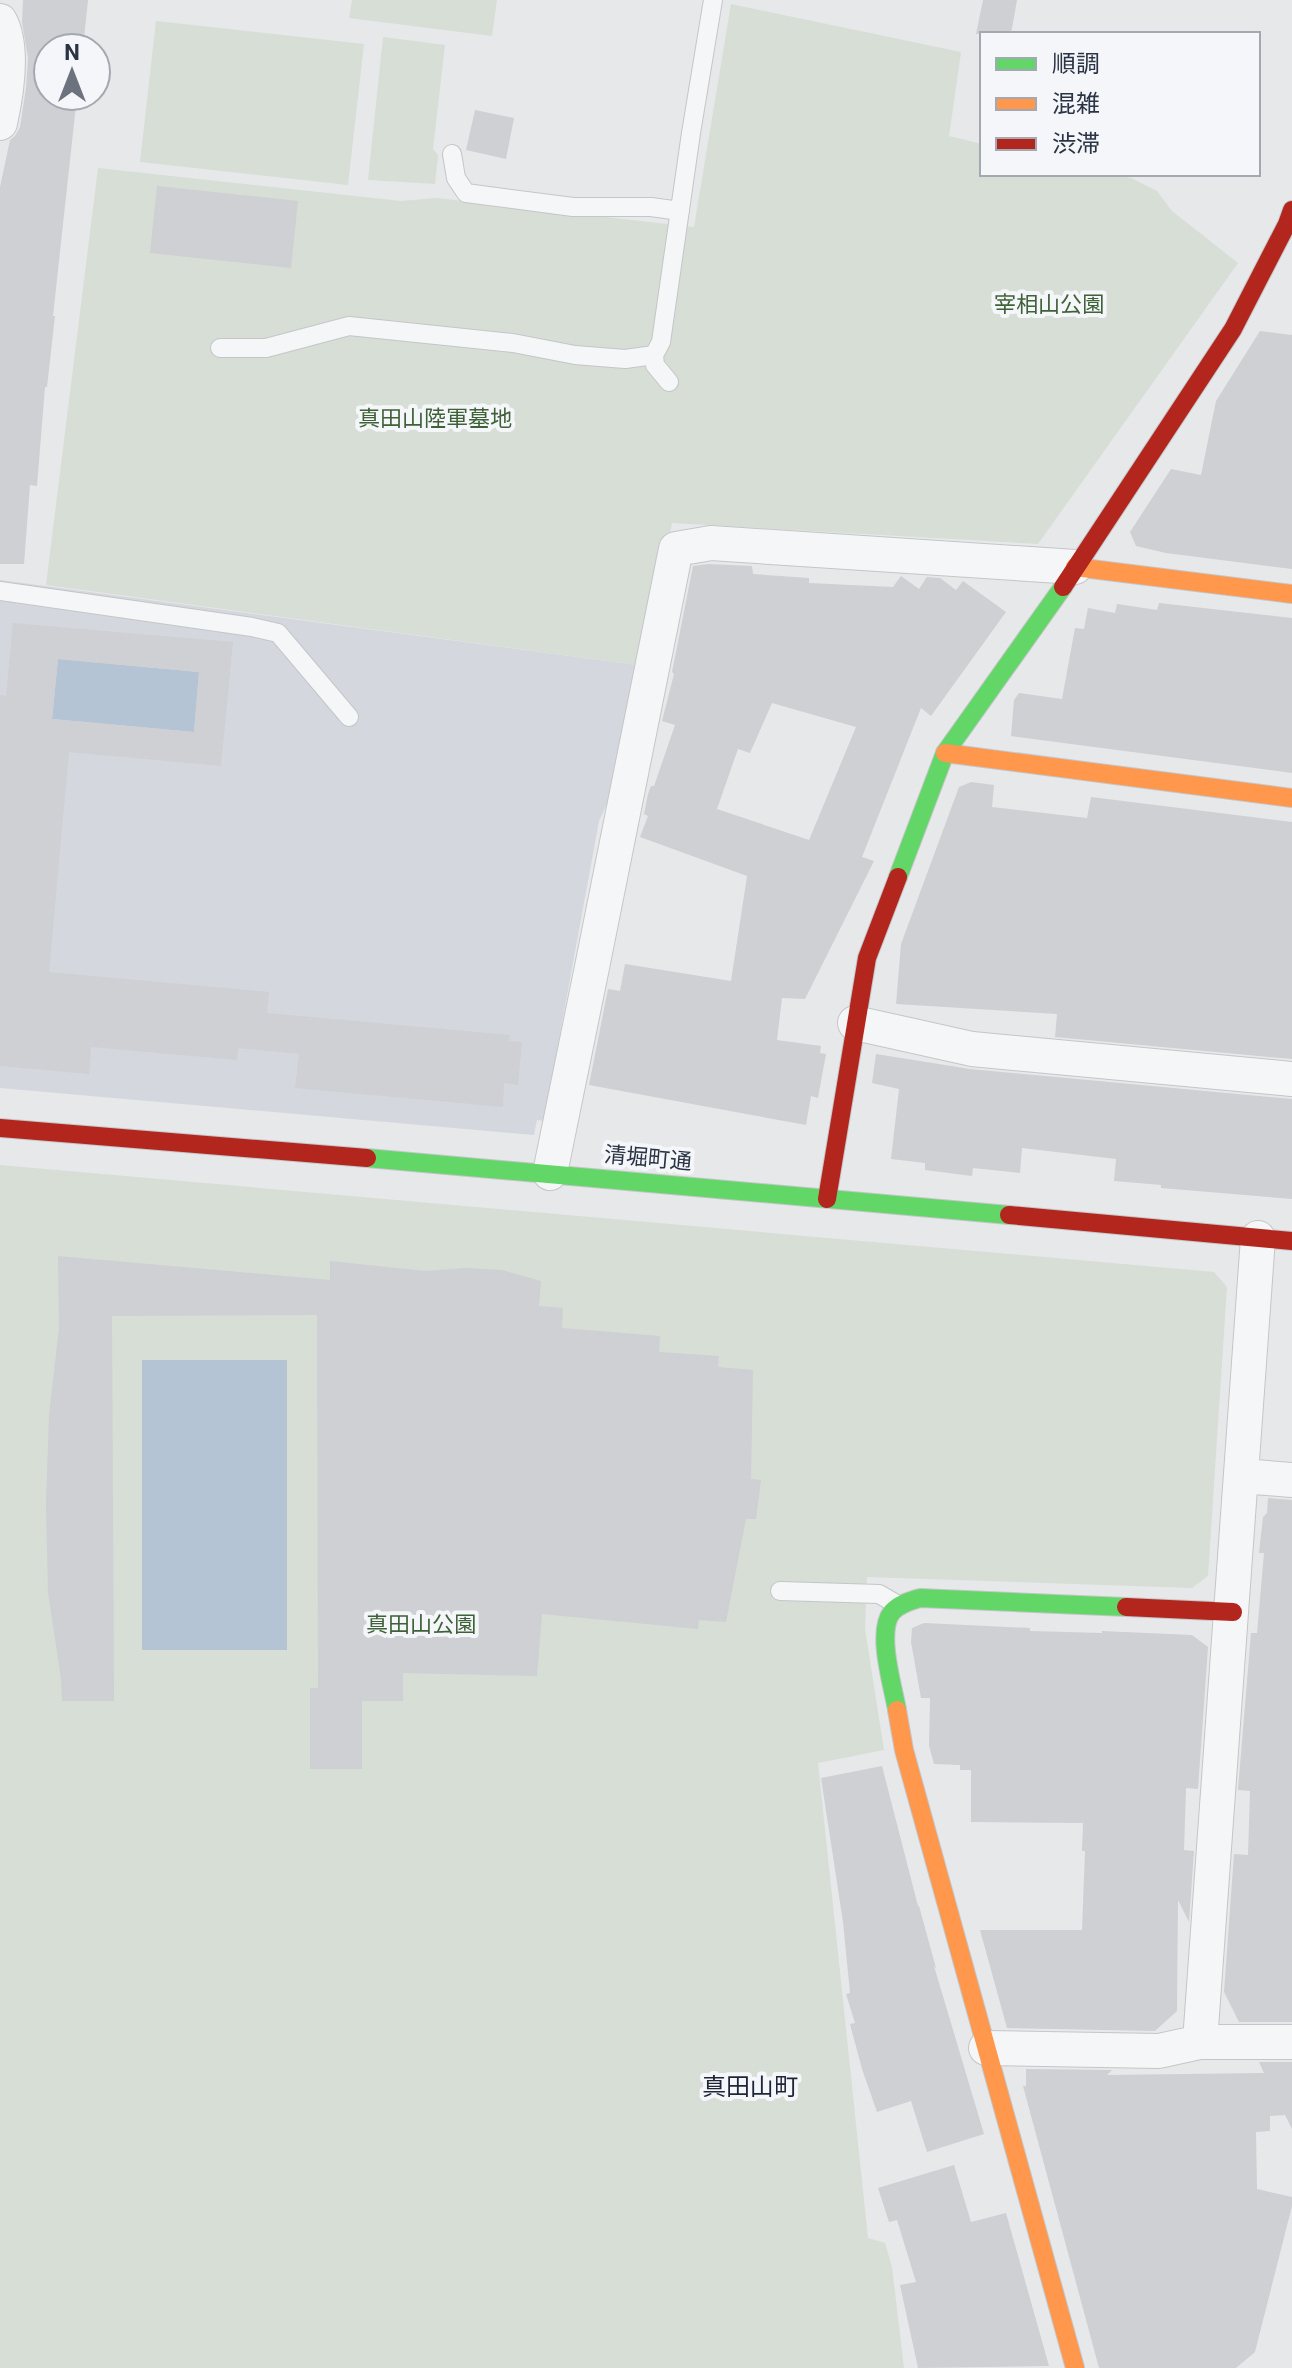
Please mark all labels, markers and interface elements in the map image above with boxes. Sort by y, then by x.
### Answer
north arrow [32,32,112,112]
legend [980,32,1260,176]
text: N [64,40,80,65]
text: 順調 [1052,50,1100,78]
text: 混雑 [1052,90,1100,118]
text: 渋滞 [1052,130,1100,158]
park label: 宰相山公園 [994,292,1104,317]
park label: 真田山陸軍墓地 [358,406,512,431]
street label: 清堀町通 [603,1142,693,1174]
park label: 真田山公園 [366,1612,476,1637]
district label: 真田山町 [702,2073,798,2101]

